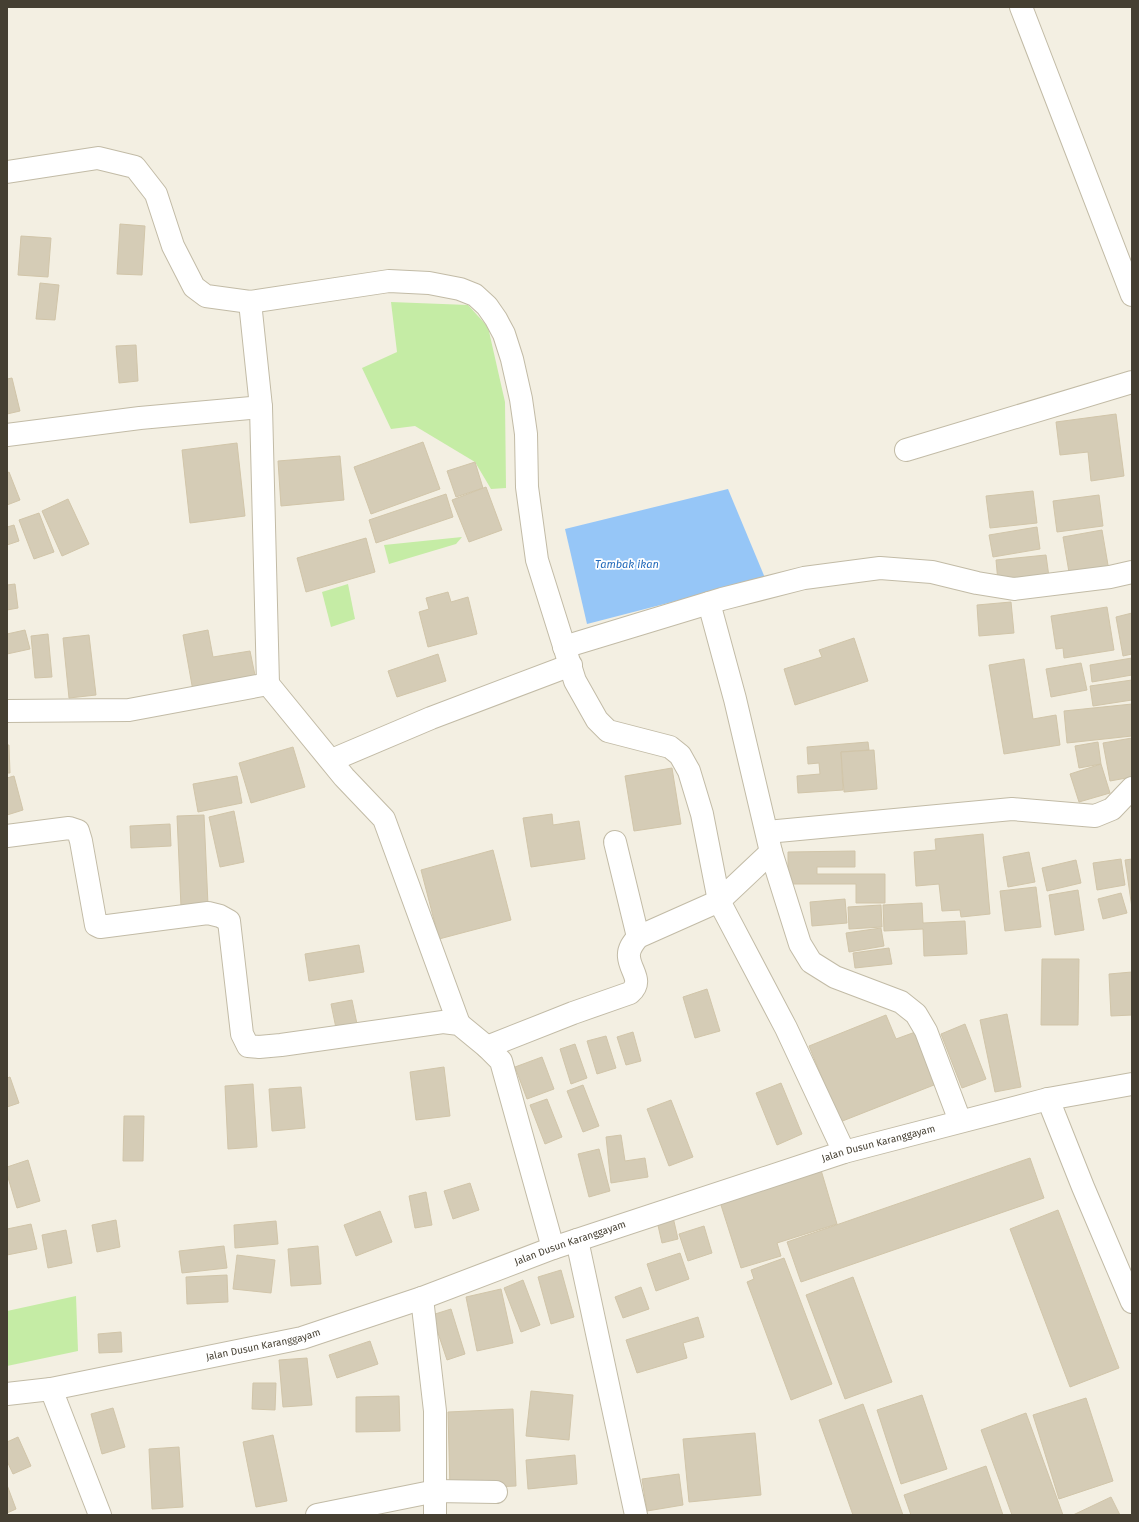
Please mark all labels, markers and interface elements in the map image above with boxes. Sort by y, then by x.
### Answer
water label: Tambak ikan [595,558,659,571]
street label: Jalan Dusun Karanggayam [820,1123,936,1165]
street label: Jalan Dusun Karanggayam [513,1218,627,1268]
street label: Jalan Dusun Karanggayam [205,1326,322,1363]

